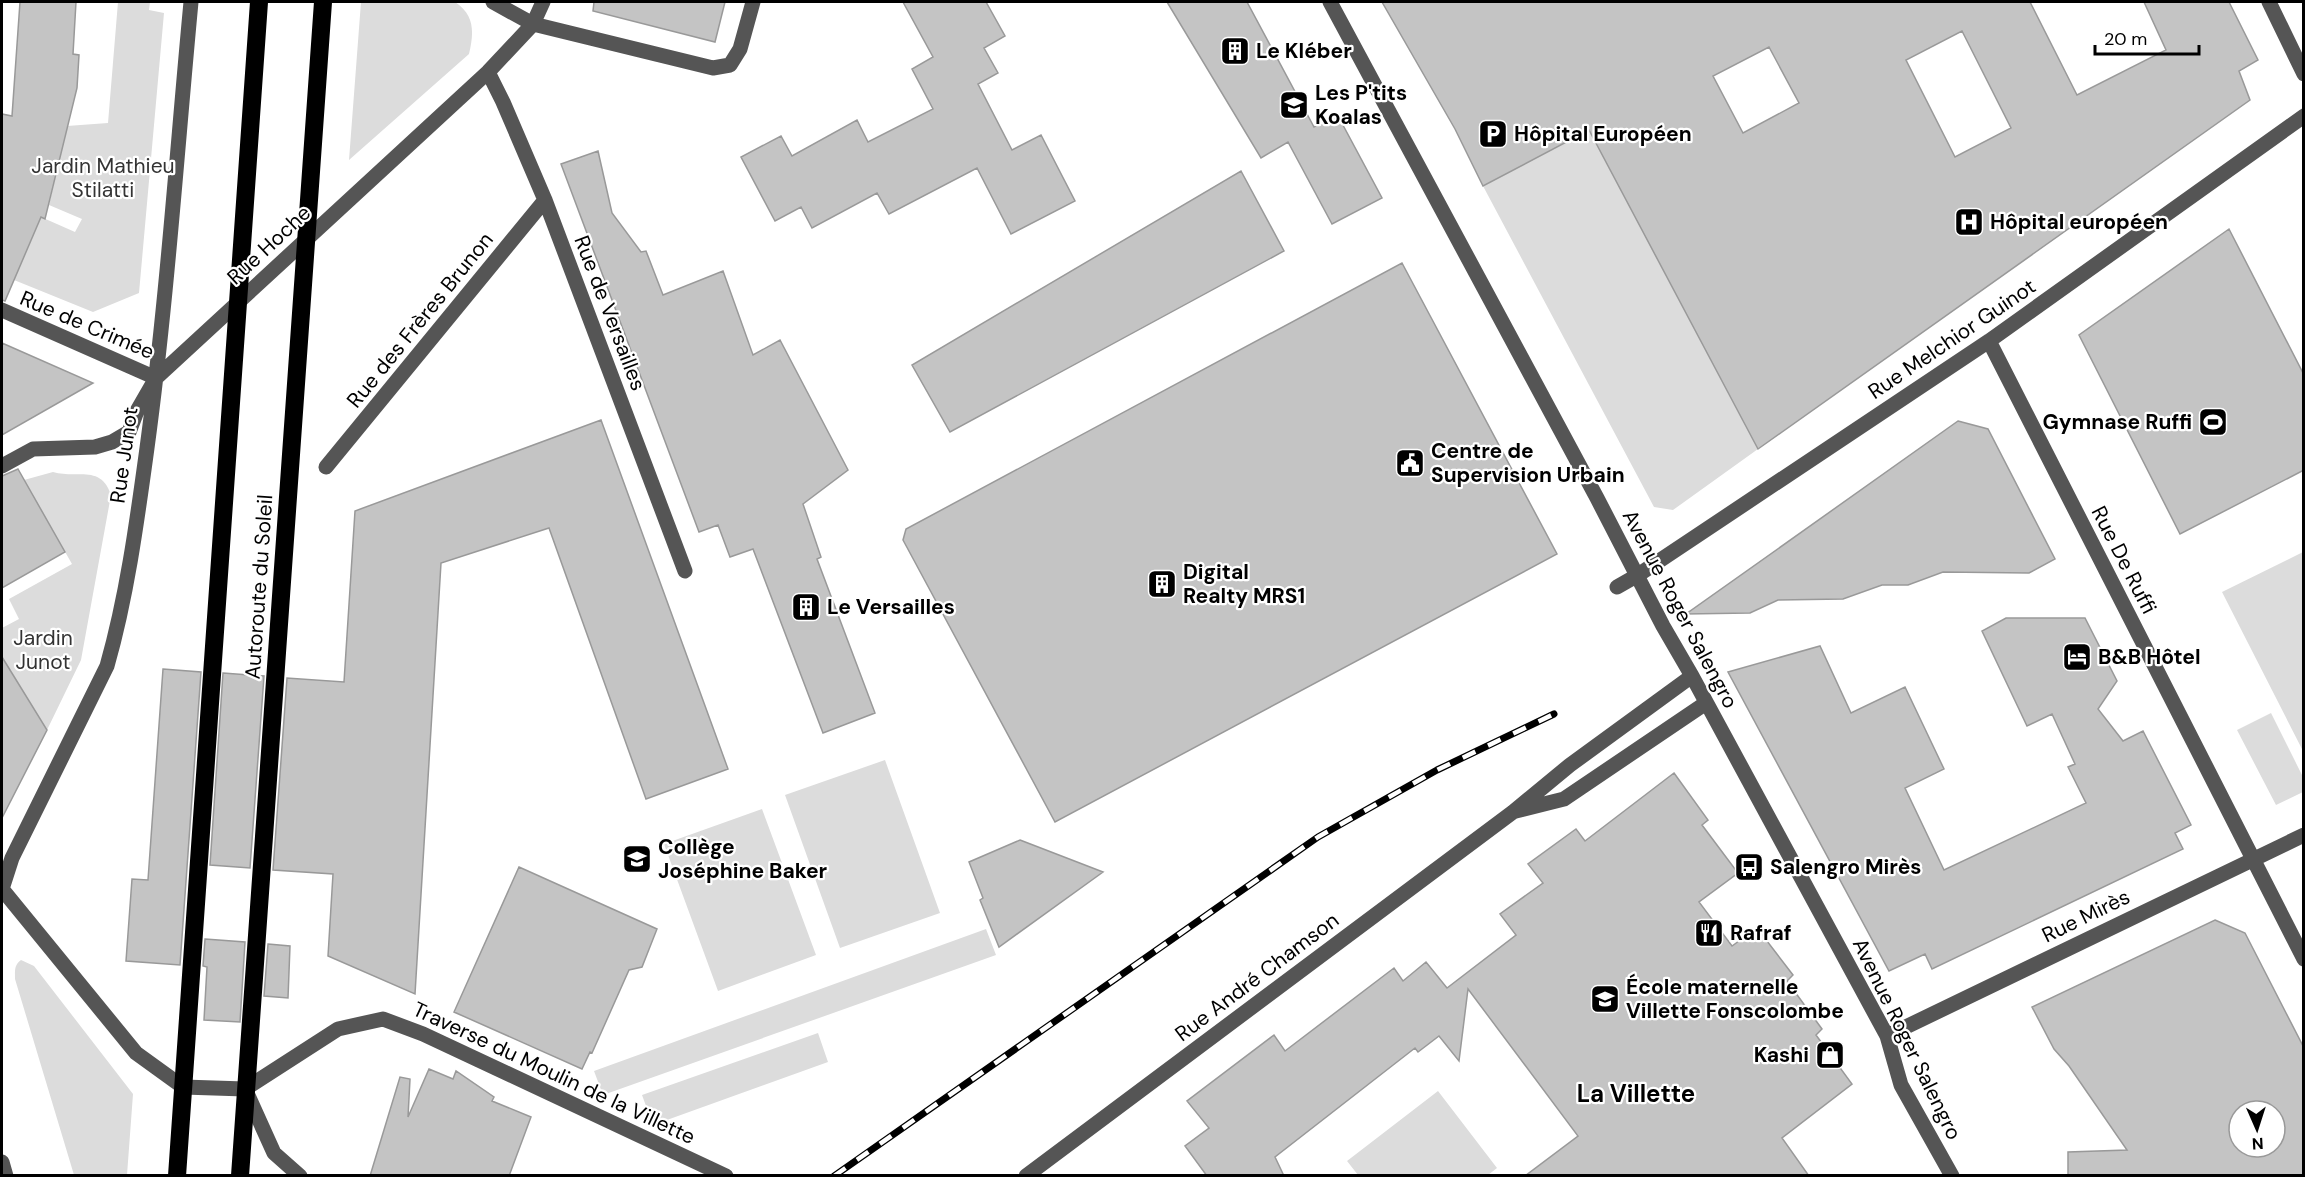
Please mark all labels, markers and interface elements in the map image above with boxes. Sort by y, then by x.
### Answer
scale bar [2095,18,2198,56]
text: 20 m [2104,27,2147,51]
building icon: Le Kléber [1219,35,1251,67]
place label: Le Kléber [1256,37,1352,65]
place label: Les P'tits Koalas [1315,79,1407,131]
school or university icon: Les P'tits Koalas [1278,89,1310,121]
parking icon: Hôpital Européen [1477,118,1509,150]
place label: Hôpital Européen [1514,120,1692,148]
park label: Jardin Mathieu Stilatti [31,152,175,204]
street label: Rue Hoche [221,199,317,291]
hospital icon: Hôpital européen [1953,206,1985,238]
place label: Hôpital européen [1990,208,2168,236]
street label: Rue des Frères Brunon [340,226,500,414]
street label: Rue de Versailles [568,231,652,395]
street label: Rue Melchior Guinot [1863,272,2041,406]
street label: Rue de Crimée [16,284,158,366]
street label: Rue Junot [103,405,145,505]
sports icon: Gymnase Ruffi [2197,406,2229,438]
place label: Gymnase Ruffi [2042,408,2192,436]
place label: Centre de Supervision Urbain [1431,437,1625,489]
public building icon: Centre de Supervision Urbain [1394,447,1426,479]
street label: Autoroute du Soleil [239,494,279,680]
street label: Rue De Ruffi [2085,501,2163,619]
street label: Avenue Roger Salengro [1616,505,1744,713]
place label: Digital Realty MRS1 [1183,558,1305,610]
building icon: Digital Realty MRS1 [1146,568,1178,600]
building icon: Le Versailles [790,591,822,623]
place label: Le Versailles [827,593,955,621]
park label: Jardin Junot [13,624,73,676]
hotel icon: B&B Hôtel [2061,641,2093,673]
place label: B&B Hôtel [2098,643,2201,671]
place label: Collège Joséphine Baker [658,833,828,885]
school or university icon: Collège Joséphine Baker [621,843,653,875]
bus stop icon: Salengro Mirès [1733,851,1765,883]
place label: Salengro Mirès [1770,853,1921,881]
street label: Rue Mirès [2037,883,2135,949]
street label: Rue André Chamson [1169,906,1345,1048]
restaurant icon: Rafraf [1693,917,1725,949]
place label: Rafraf [1730,919,1792,947]
street label: Avenue Roger Salengro [1846,933,1968,1145]
place label: École maternelle Villette Fonscolombe [1626,973,1844,1025]
school or university icon: École maternelle Villette Fonscolombe [1589,983,1621,1015]
street label: Traverse du Moulin de la Villette [408,995,700,1151]
shop icon: Kashi [1814,1039,1846,1071]
place label: Kashi [1754,1041,1809,1069]
district label: La Villette [1577,1078,1695,1109]
north arrow [2227,1099,2287,1159]
text: N [2251,1133,2264,1154]

